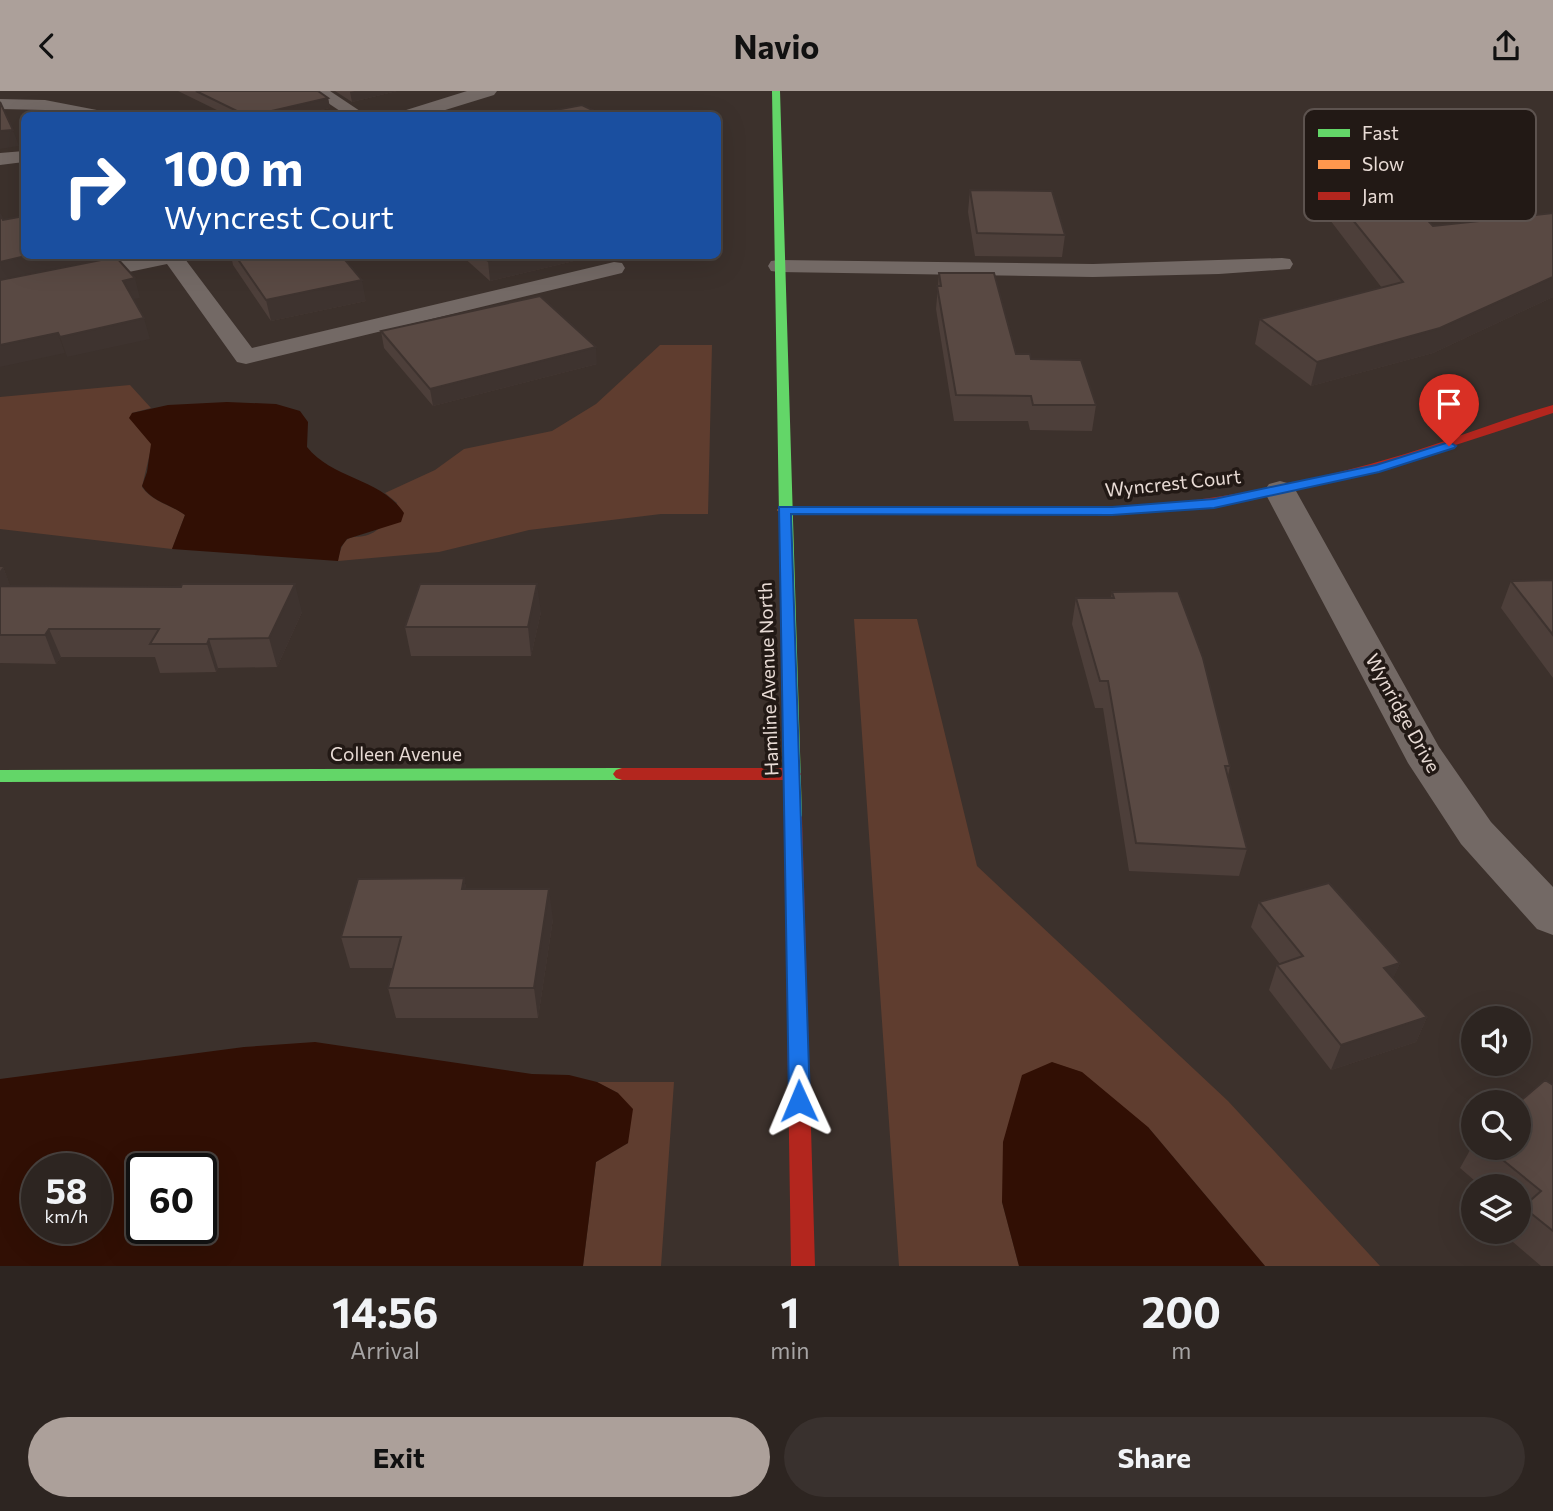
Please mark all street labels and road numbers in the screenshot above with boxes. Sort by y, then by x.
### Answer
street label: Wyncrest Court [1104,464,1242,501]
street label: Hamline Avenue North [753,582,782,776]
street label: Wynridge Drive [1361,649,1446,776]
street label: Colleen Avenue [330,742,462,765]

